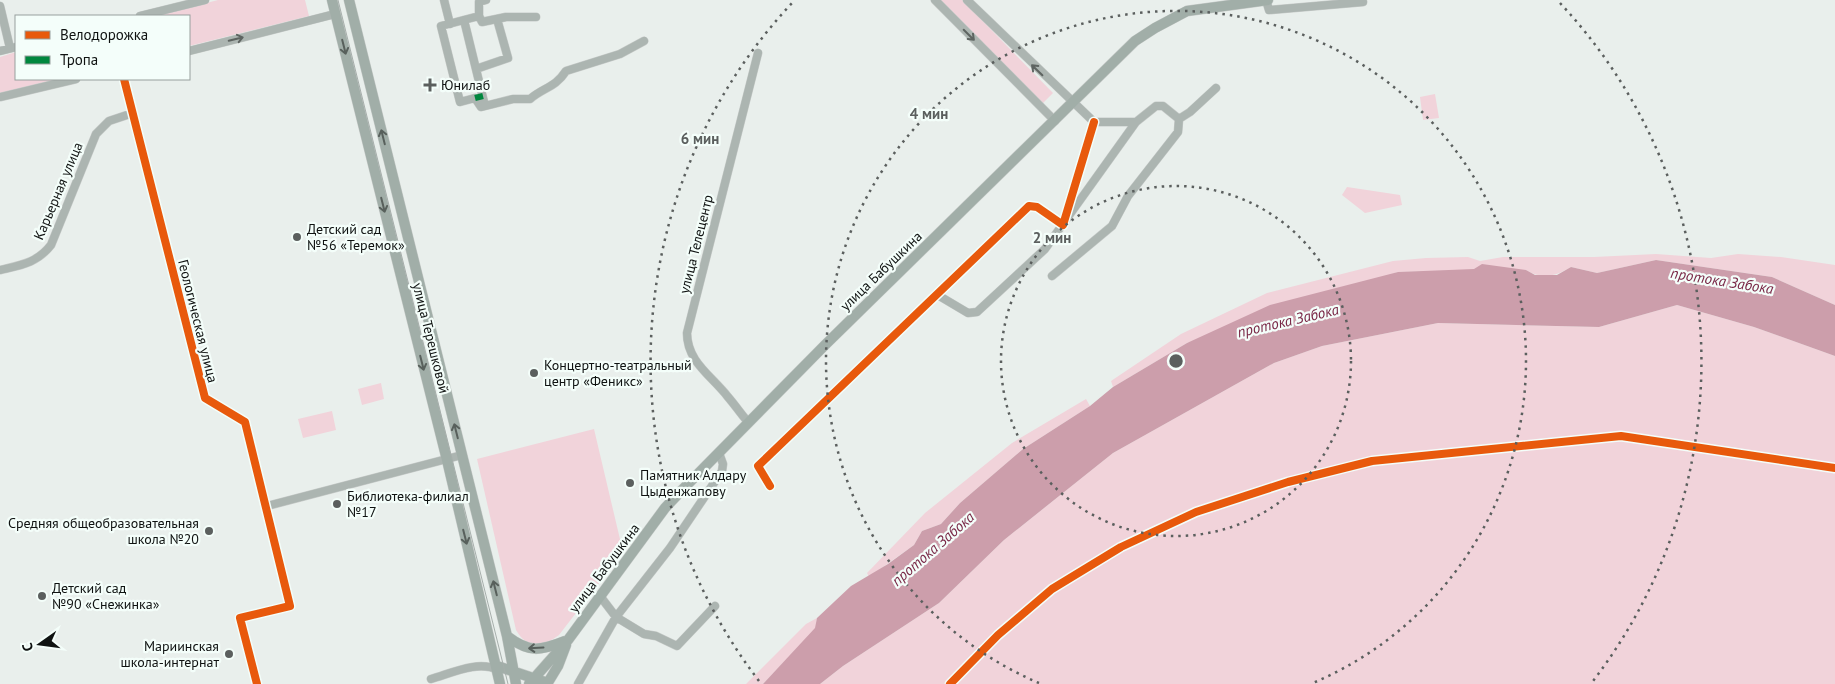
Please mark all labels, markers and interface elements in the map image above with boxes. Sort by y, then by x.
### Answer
legend [15,15,190,80]
text: Велодорожка [60,25,148,44]
one-way arrow [963,29,975,41]
one-way arrow [228,33,244,43]
one-way arrow [340,39,349,55]
text: Тропа [60,50,98,69]
one-way arrow [1032,64,1044,76]
place label: Юнилаб [441,76,490,94]
marker: Юнилаб [423,78,437,92]
text: 4 мин [910,104,948,123]
text: 6 мин [681,129,719,148]
one-way arrow [378,130,387,146]
street label: Карьерная улица [29,139,87,243]
street label: улица Телецентр [675,193,717,295]
one-way arrow [379,196,388,212]
place label: Детский сад №56 «Теремок» [307,220,405,254]
street label: улица Бабушкина [836,227,926,315]
text: 2 мин [1033,228,1071,247]
marker: Детский сад №56 «Теремок» [291,231,303,243]
street label: Геологическая улица [174,258,222,384]
water label: протока Забока [1669,263,1775,298]
street label: улица Терешковой [409,281,453,395]
water label: протока Забока [1235,299,1341,341]
centre of rings [1167,352,1185,370]
one-way arrow [418,354,428,370]
place label: Концертно-театральный центр «Феникс» [544,356,692,390]
marker: Концертно-театральный центр «Феникс» [528,367,540,379]
one-way arrow [451,423,460,439]
place label: Памятник Алдару Цыденжапову [640,466,747,500]
marker: Памятник Алдару Цыденжапову [624,477,636,489]
place label: Библиотека-филиал №17 [347,487,469,521]
marker: Библиотека-филиал №17 [331,498,343,510]
water label: протока Забока [887,507,979,590]
place label: Средняя общеобразовательная школа №20 [8,514,199,548]
street label: улица Бабушкина [565,520,643,616]
marker: Средняя общеобразовательная школа №20 [203,525,215,537]
one-way arrow [461,529,471,545]
place label: Детский сад №90 «Снежинка» [52,579,160,613]
one-way arrow [490,581,499,597]
marker: Детский сад №90 «Снежинка» [36,590,48,602]
north arrow [15,619,65,669]
place label: Мариинская школа-интернат [120,637,219,671]
text: С [18,641,37,653]
one-way arrow [529,643,545,653]
marker: Мариинская школа-интернат [223,648,235,660]

